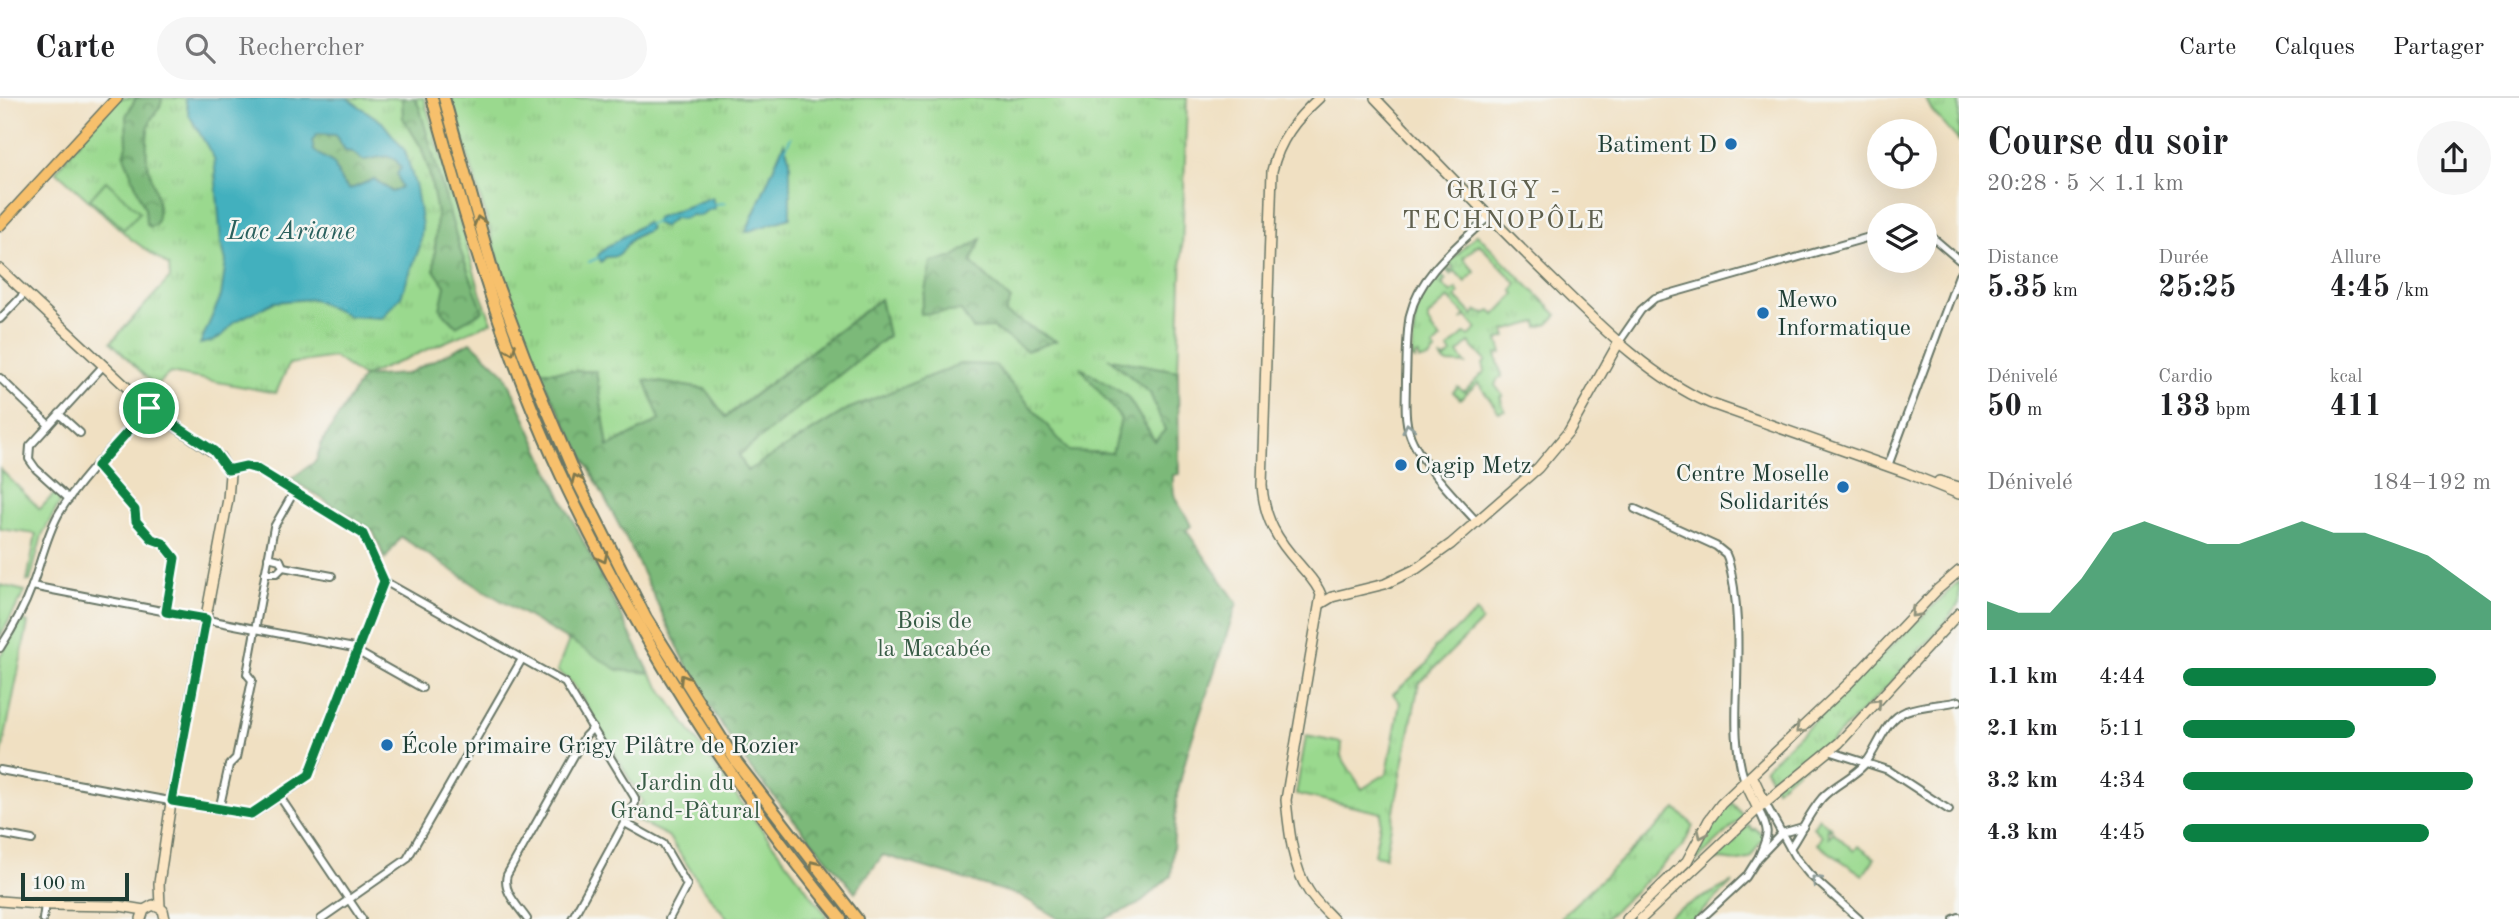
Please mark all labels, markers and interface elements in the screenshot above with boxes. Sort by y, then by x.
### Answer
search box [157,17,647,80]
icon: search [181,29,219,67]
text: Carte [35,32,115,65]
text: Rechercher [237,35,364,61]
text: Carte [2179,36,2236,60]
text: Calques [2274,36,2355,60]
text: Partager [2393,36,2484,60]
map controls [1867,119,1937,273]
button: locate [1867,119,1937,189]
button: share [2417,121,2491,195]
text: Course du soir [1987,125,2229,163]
place label: Batiment D [1597,134,1717,158]
marker: Batiment D [1723,136,1739,152]
text: 20:28 · 5 × 1.1 km [1987,172,2184,195]
district label: GRIGY - TECHNOPÔLE [1402,178,1606,234]
button: layers [1867,203,1937,273]
one-way arrow [473,215,487,227]
water label: Lac Ariane [226,219,355,245]
text: Distance [1987,249,2059,268]
text: Durée [2158,249,2209,268]
text: Allure [2330,249,2381,268]
text: 5.35 [1987,273,2048,303]
text: 25:25 [2158,273,2236,303]
text: 4:45 [2330,273,2390,303]
text: km [2048,282,2078,301]
text: /km [2390,282,2429,301]
place label: Mewo Informatique [1777,289,1911,341]
marker: Mewo Informatique [1755,305,1771,321]
one-way arrow [502,343,516,355]
text: Dénivelé [1987,368,2058,387]
text: Cardio [2158,368,2213,387]
text: kcal [2330,368,2362,387]
pin [119,378,179,438]
icon: arrive [130,389,168,427]
text: 50 [1987,392,2022,422]
text: 133 [2158,392,2211,422]
text: 411 [2330,392,2382,422]
text: m [2022,401,2042,420]
text: bpm [2211,401,2251,420]
one-way arrow [1402,422,1417,434]
place label: Cagip Metz [1415,455,1532,479]
marker: Cagip Metz [1393,457,1409,473]
place label: Centre Moselle Solidarités [1675,463,1829,515]
text: Dénivelé [1987,471,2073,494]
text: 184–192 m [2372,471,2491,494]
one-way arrow [570,474,584,486]
marker: Centre Moselle Solidarités [1835,479,1851,495]
one-way arrow [595,551,609,563]
one-way arrow [1911,605,1923,618]
park label: Bois de la Macabée [877,610,991,662]
text: 1.1 km [1987,665,2058,688]
text: 4:44 [2099,665,2145,688]
one-way arrow [680,674,693,687]
one-way arrow [1869,698,1881,711]
text: 2.1 km [1987,717,2058,740]
text: 5:11 [2099,717,2145,740]
one-way arrow [1795,721,1808,734]
place label: École primaire Grigy Pilâtre de Rozier [401,731,799,759]
marker: École primaire Grigy Pilâtre de Rozier [379,737,395,753]
text: 3.2 km [1987,769,2058,792]
text: 4:34 [2099,769,2145,792]
park label: Jardin du Grand-Pâtural [610,772,760,824]
text: 4.3 km [1987,821,2058,844]
text: 4:45 [2099,821,2145,844]
one-way arrow [1697,827,1711,839]
one-way arrow [810,861,823,873]
scale bar [21,870,130,902]
text: 100 m [32,875,85,894]
one-way arrow [1811,875,1824,888]

